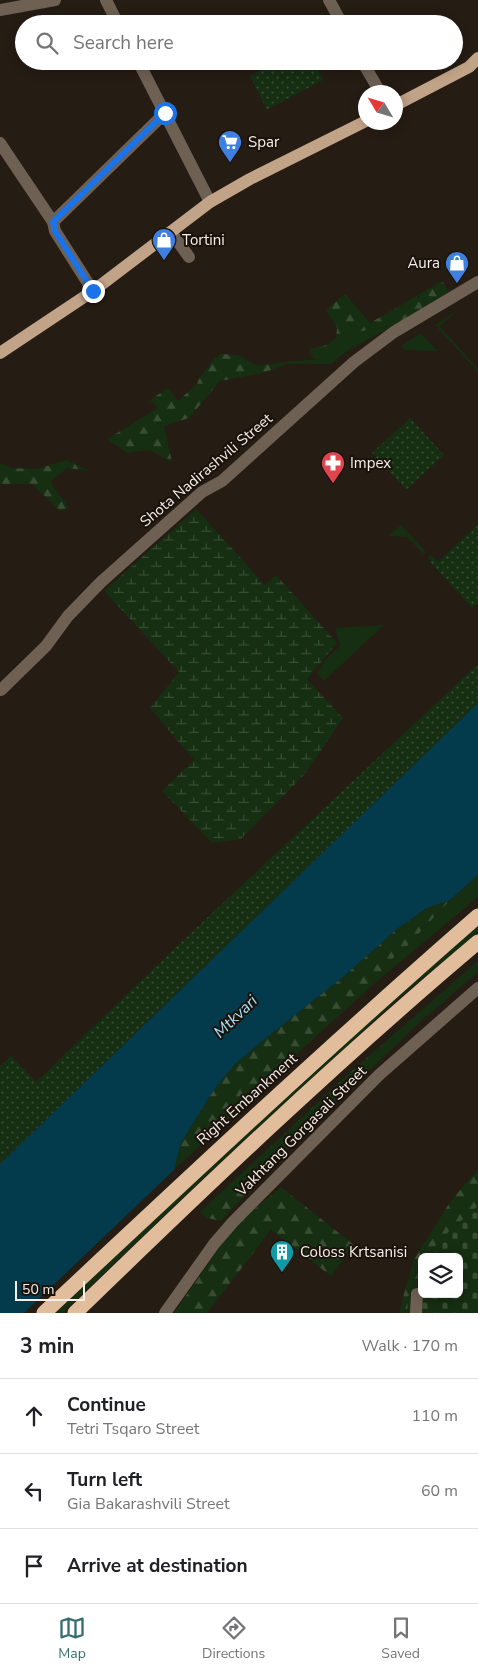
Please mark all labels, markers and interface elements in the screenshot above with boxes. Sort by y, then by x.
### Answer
search box [15,15,463,70]
icon: search [33,29,61,57]
text: Search here [73,30,174,56]
north arrow [358,85,403,130]
route start [154,102,177,125]
supermarket icon: Spar [217,129,243,163]
place label: Spar [248,132,280,152]
shop icon: Tortini [151,227,177,261]
place label: Tortini [182,230,225,250]
shop icon: Aura [444,250,470,284]
place label: Aura [407,253,440,273]
route end [82,280,105,303]
street label: Shota Nadirashvili Street [136,408,277,531]
pharmacy icon: Impex [320,450,346,484]
place label: Impex [350,453,391,473]
water label: Mtkvari [209,990,263,1043]
street label: Right Embankment [192,1048,302,1150]
street label: Vakhtang Gorgasali Street [231,1061,371,1201]
building icon: Coloss Krtsanisi [269,1239,295,1273]
place label: Coloss Krtsanisi [300,1242,407,1262]
map controls [418,1253,463,1298]
button: layers [418,1253,463,1298]
scale bar [15,1278,85,1301]
text: 50 m [22,1280,54,1299]
text: 3 min [20,1332,74,1360]
text: Walk · 170 m [362,1335,458,1357]
text: Continue [67,1392,146,1418]
icon: ahead [20,1402,48,1430]
text: 110 m [411,1405,458,1427]
text: Tetri Tsqaro Street [67,1418,199,1440]
text: Turn left [67,1467,142,1493]
icon: left [20,1477,48,1505]
text: 60 m [421,1480,458,1502]
text: Gia Bakarashvili Street [67,1493,230,1515]
icon: arrive [20,1552,48,1580]
text: Arrive at destination [67,1553,248,1579]
tab: Map [58,1614,86,1663]
tab: Directions [202,1614,265,1663]
tab: Saved [381,1614,420,1663]

